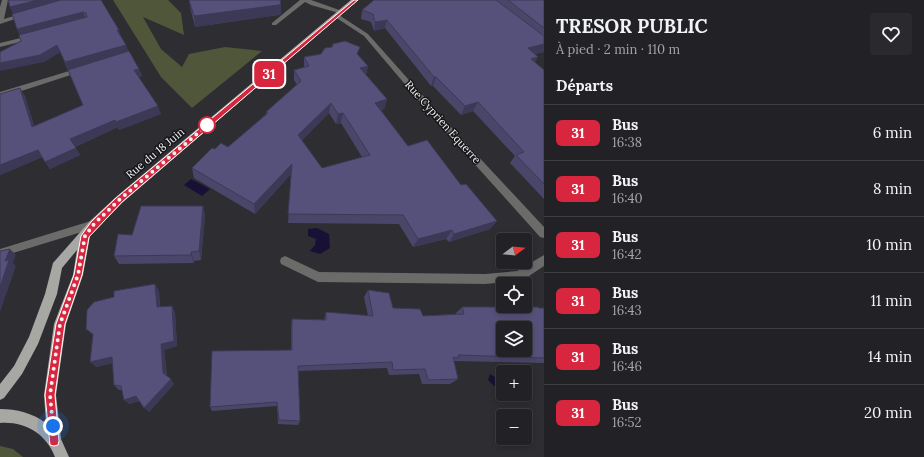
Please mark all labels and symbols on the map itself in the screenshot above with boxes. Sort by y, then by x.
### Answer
line badge: 31 [251,61,287,87]
street label: Rue Cyprien Equerre [402,78,484,166]
unlabelled marker [198,116,216,134]
street label: Rue du 18 Juin [123,124,187,181]
north arrow [496,233,532,269]
your location [43,416,63,436]

